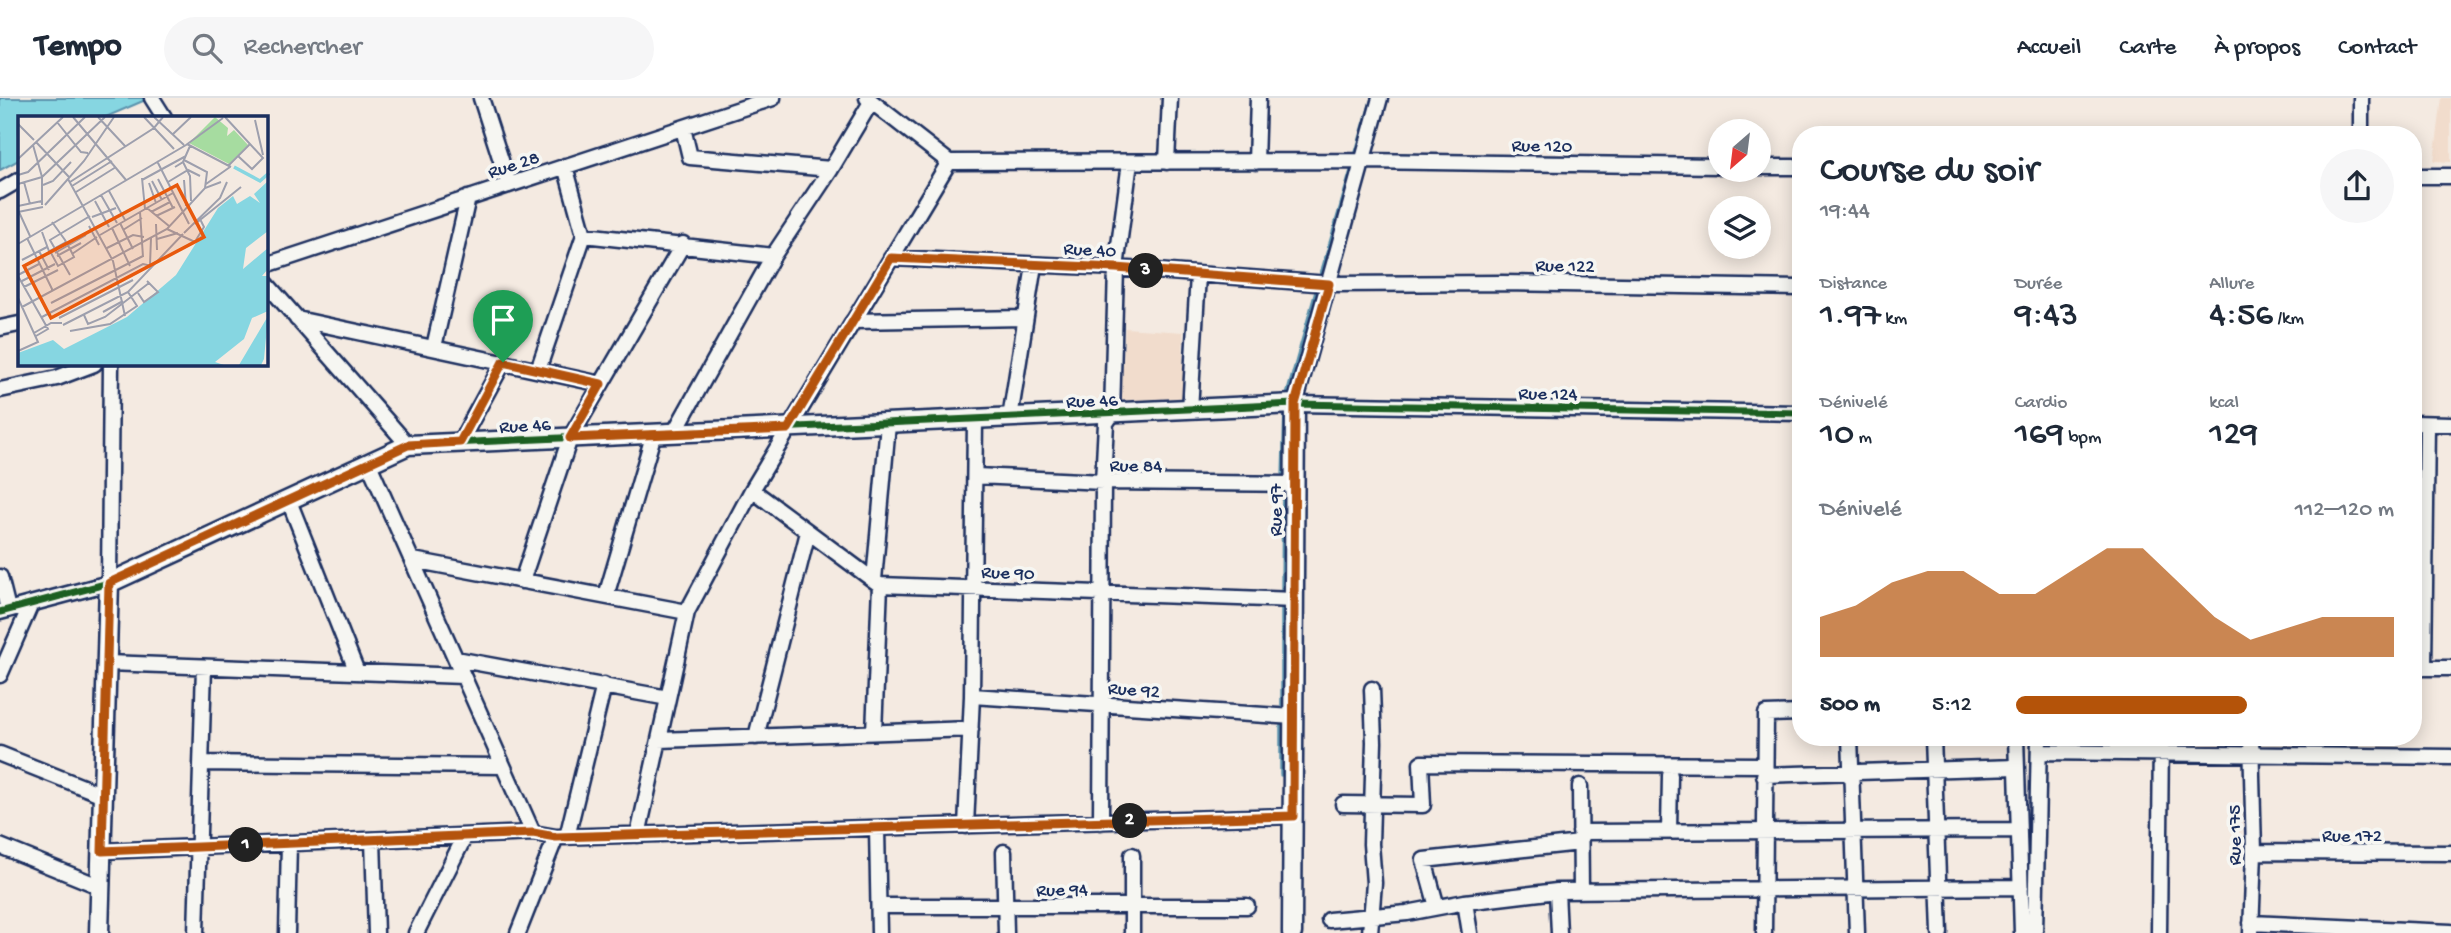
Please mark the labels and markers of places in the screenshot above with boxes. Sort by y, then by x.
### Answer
pin: 3 [1128,254,1164,288]
pin [473,290,533,362]
pin: 2 [1112,804,1148,838]
pin: 1 [229,828,264,862]

